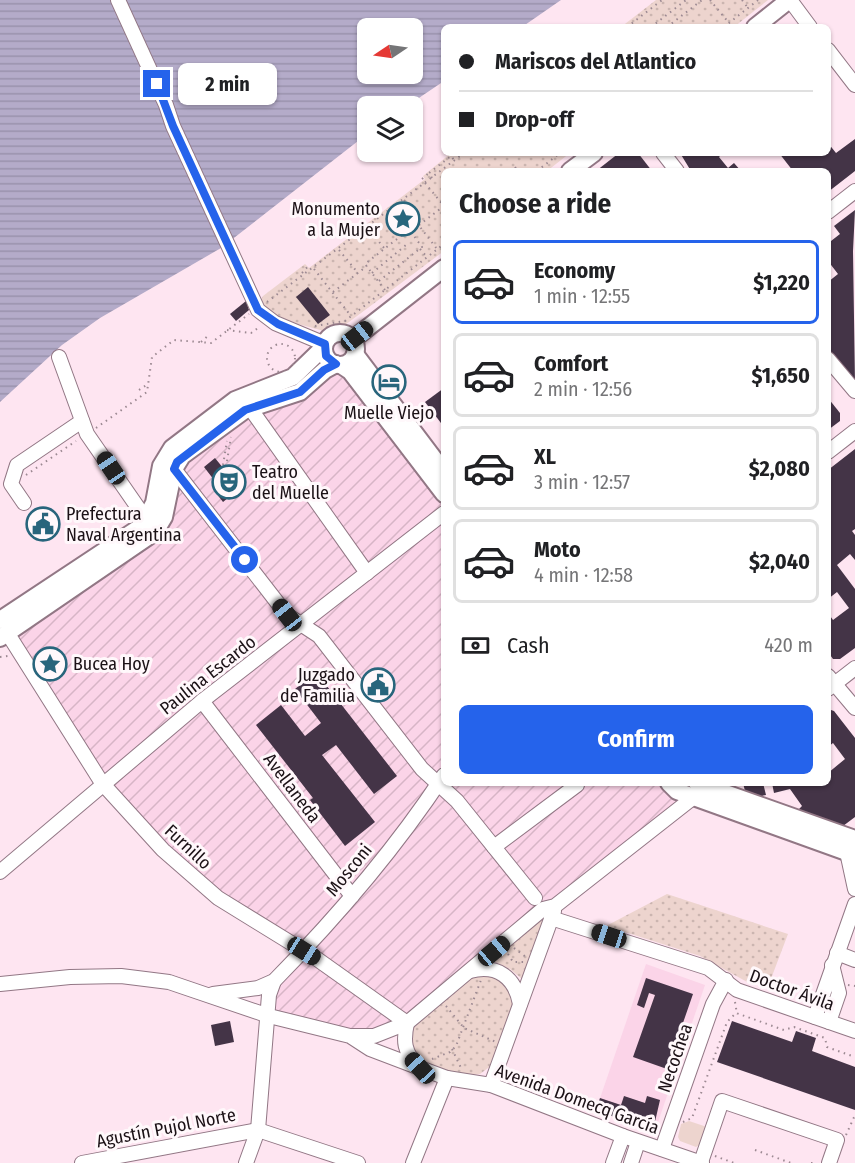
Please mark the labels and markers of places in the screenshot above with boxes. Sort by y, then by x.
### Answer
place label: Monumento a la Mujer [292,198,381,241]
place icon: Monumento a la Mujer [385,201,421,237]
hotel icon: Muelle Viejo [371,364,407,400]
place label: Muelle Viejo [344,402,434,424]
place label: Teatro del Muelle [252,461,329,504]
theatre icon: Teatro del Muelle [211,464,247,500]
place label: Prefectura Naval Argentina [66,503,182,546]
public building icon: Prefectura Naval Argentina [25,506,61,542]
place icon: Bucea Hoy [32,646,68,682]
place label: Bucea Hoy [73,653,150,675]
place label: Juzgado de Familia [280,664,355,707]
public building icon: Juzgado de Familia [360,667,396,703]

